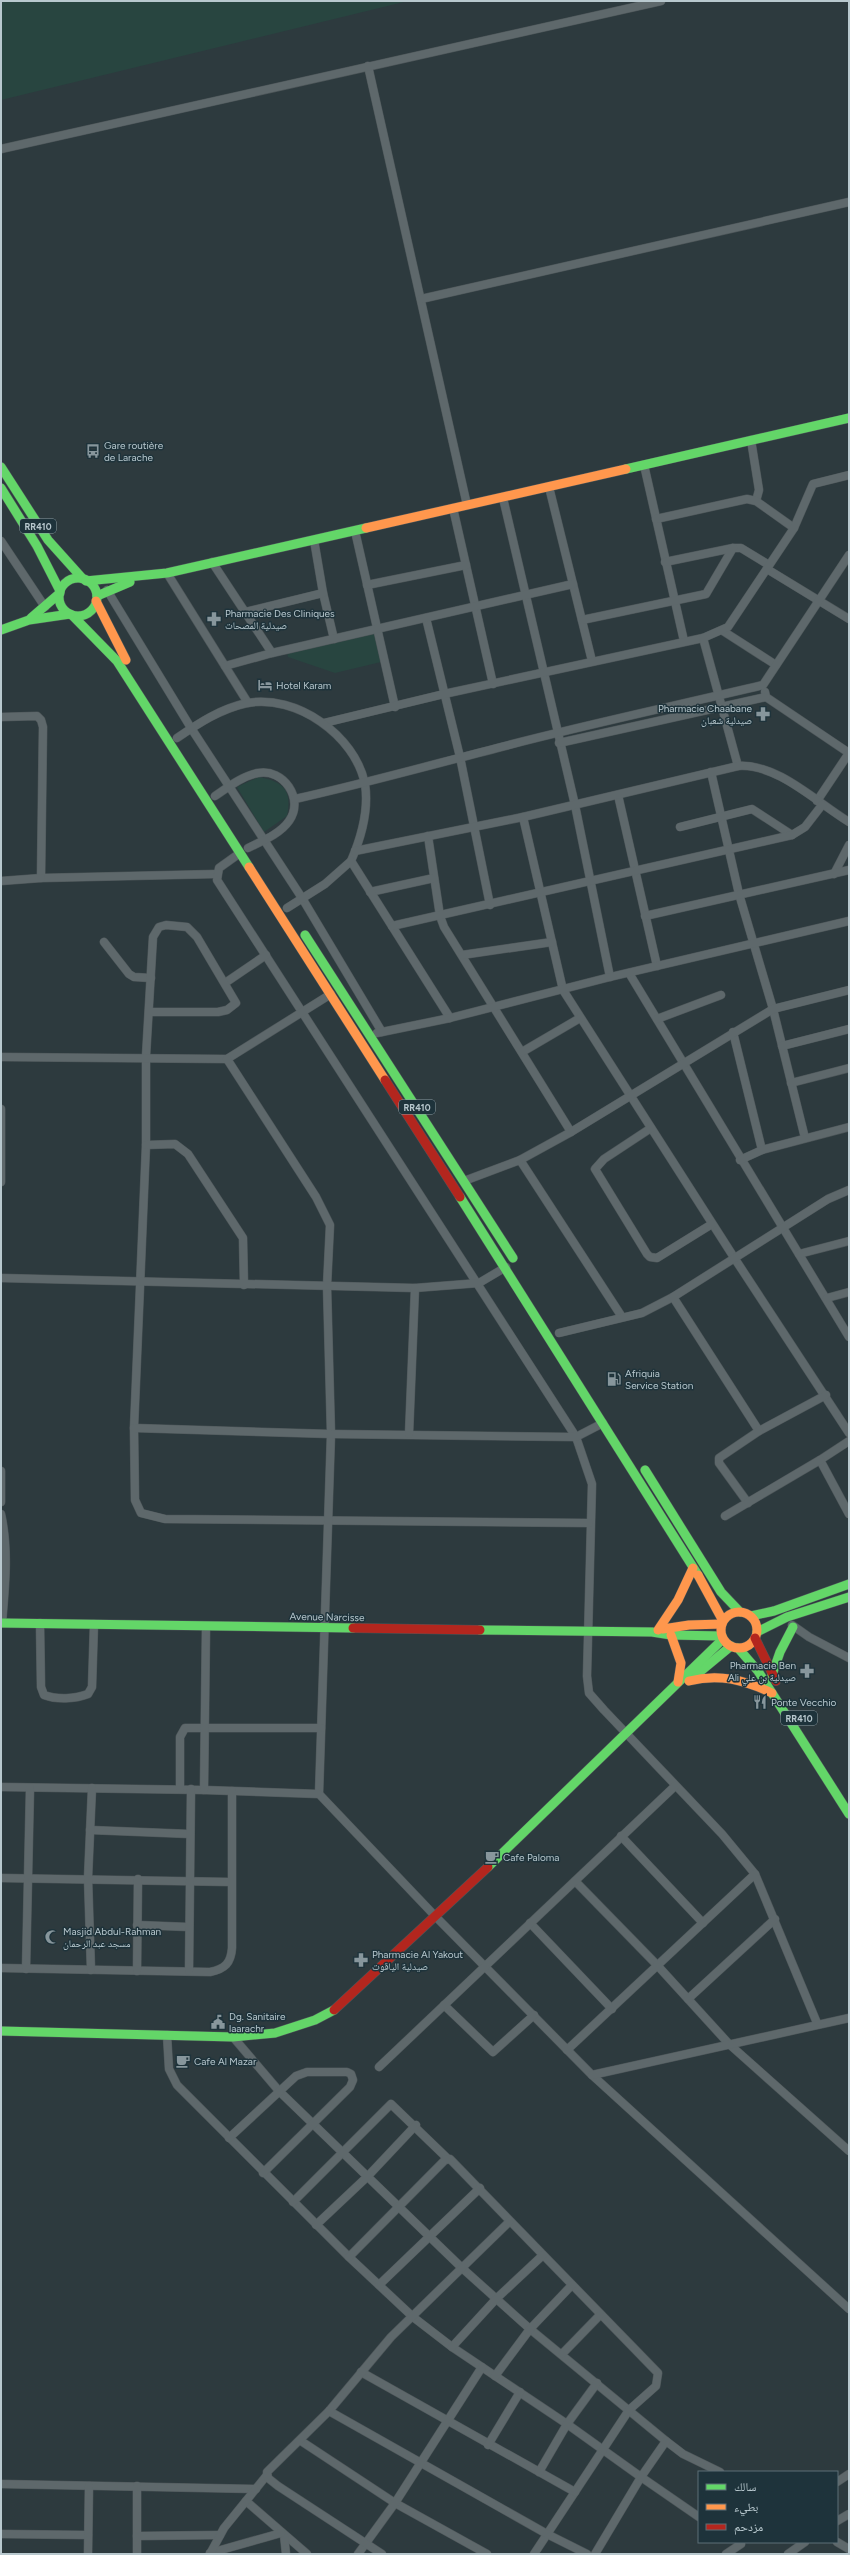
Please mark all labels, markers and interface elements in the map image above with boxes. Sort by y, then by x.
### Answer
place label: Gare routière de Larache [104,439,164,464]
bus stop icon: Gare routière de Larache [85,443,101,459]
road number: RR410 [20,519,56,533]
place label: Pharmacie Des Cliniques صيدلية المصحات [225,607,335,632]
pharmacy icon: Pharmacie Des Cliniques صيدلية المصحات [206,611,222,627]
hotel icon: Hotel Karam [257,677,273,693]
place label: Hotel Karam [276,679,331,692]
place label: Pharmacie Chaabane صيدلية شعبان [658,702,753,727]
pharmacy icon: Pharmacie Chaabane صيدلية شعبان [755,706,771,722]
road number: RR410 [399,1100,435,1114]
place label: Afriquia Service Station [625,1367,694,1392]
fuel station icon: Afriquia Service Station [606,1371,622,1387]
street label: Avenue Narcisse [289,1610,365,1624]
place label: Pharmacie Ben Ali صيدلية بن علي [728,1659,796,1685]
pharmacy icon: Pharmacie Ben Ali صيدلية بن علي [799,1663,815,1679]
restaurant icon: Ponte Vecchio [752,1694,768,1710]
place label: Ponte Vecchio [771,1696,836,1709]
road number: RR410 [781,1711,817,1725]
cafe icon: Cafe Paloma [484,1849,500,1865]
place label: Cafe Paloma [503,1851,559,1864]
place label: Masjid Abdul-Rahman مسجد عبد الرحمان [63,1925,162,1950]
mosque icon: Masjid Abdul-Rahman مسجد عبد الرحمان [44,1929,60,1945]
place label: Pharmacie Al Yakout صيدلية الياقوت [372,1948,463,1973]
pharmacy icon: Pharmacie Al Yakout صيدلية الياقوت [353,1952,369,1968]
place label: Dg. Sanitaire laarachr [229,2010,286,2035]
public building icon: Dg. Sanitaire laarachr [210,2014,226,2030]
cafe icon: Cafe Al Mazar [175,2053,191,2069]
place label: Cafe Al Mazar [194,2055,257,2068]
legend [698,2471,838,2543]
text: سالك [734,2480,756,2494]
text: بطيء [734,2500,758,2517]
text: مزدحم [734,2520,763,2535]

